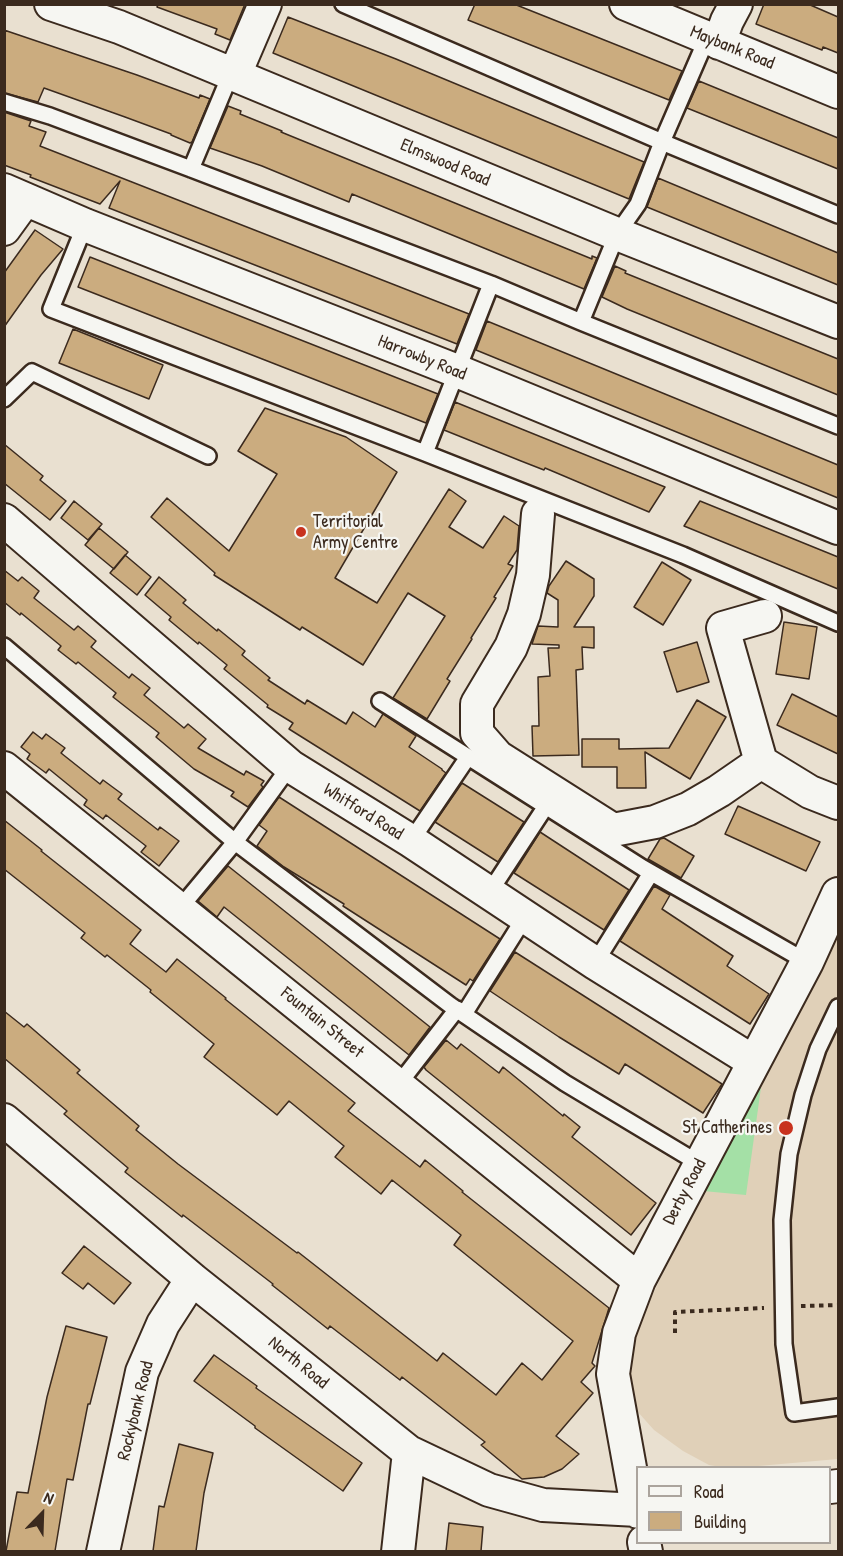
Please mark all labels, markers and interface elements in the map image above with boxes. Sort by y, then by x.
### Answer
street label: Maybank Road [687,21,777,75]
street label: Elmswood Road [397,134,493,192]
street label: Harrowby Road [375,330,469,386]
place label: Territorial Army Centre [313,511,398,554]
marker: Territorial Army Centre [294,525,308,539]
street label: Whitford Road [319,779,407,845]
street label: Fountain Street [276,983,368,1063]
place label: St Catherines [682,1117,772,1139]
marker: St Catherines [777,1119,795,1137]
street label: Derby Road [659,1155,711,1229]
street label: North Road [264,1332,332,1394]
street label: Rockybank Road [113,1359,159,1463]
legend [636,1466,831,1544]
text: Road [694,1479,724,1504]
north arrow [12,1484,72,1544]
text: N [41,1486,57,1509]
text: Building [694,1509,746,1534]

